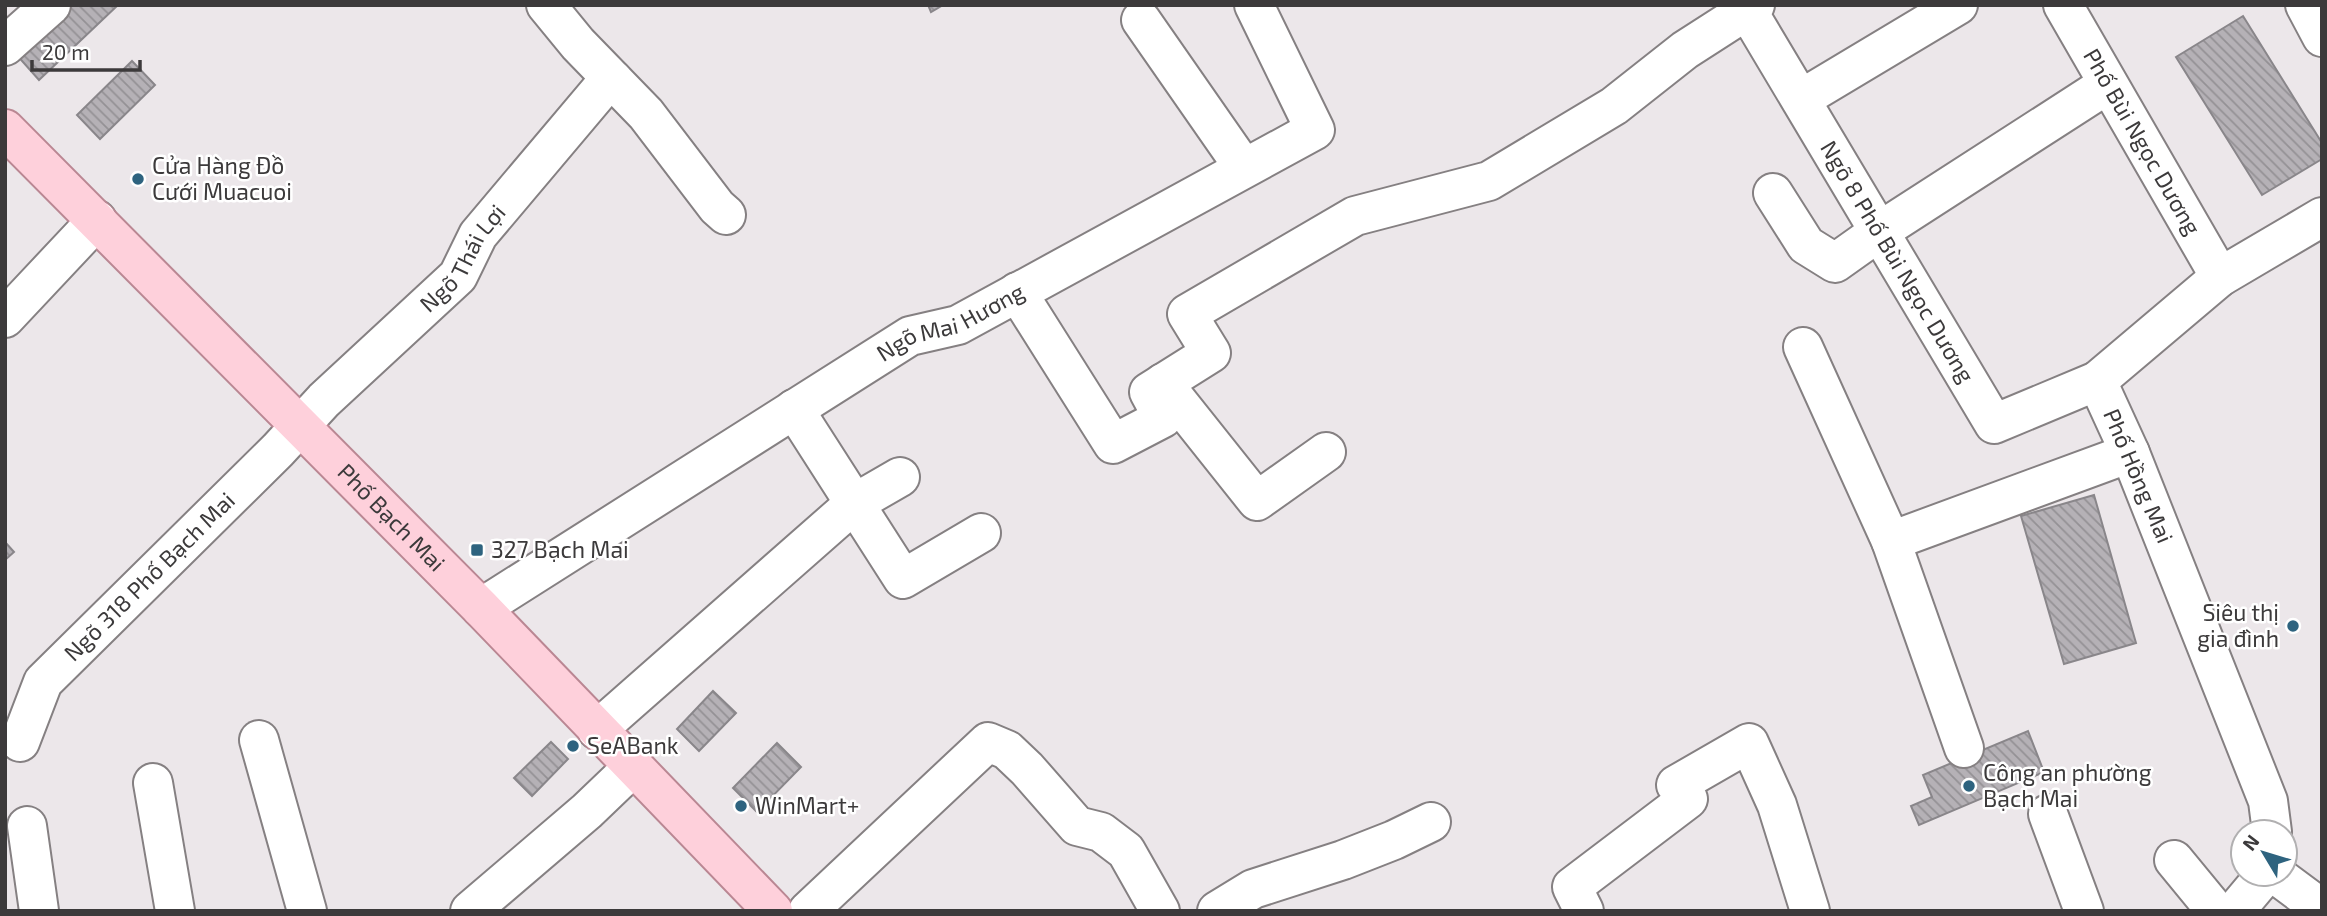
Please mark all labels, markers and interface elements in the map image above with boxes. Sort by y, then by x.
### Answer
scale bar [32,28,140,72]
text: 20 m [42,39,90,64]
street label: Phố Bùi Ngọc Dương [2078,43,2208,240]
street label: Ngõ 8 Phố Bùi Ngọc Dương [1815,135,1981,387]
place label: Cửa Hàng Đồ Cưới Muacuoi [152,151,292,205]
marker: Cửa Hàng Đồ Cưới Muacuoi [130,171,146,187]
street label: Ngõ Thái Lợi [413,198,511,317]
street label: Ngõ Mai Hương [871,277,1029,367]
street label: Phố Hồng Mai [2098,404,2180,547]
street label: Phố Bạch Mai [333,457,451,577]
street label: Ngõ 318 Phố Bạch Mai [58,486,240,666]
place label: 327 Bạch Mai [491,535,629,563]
marker: 327 Bạch Mai [469,542,485,558]
place label: Siêu thị gia đình [2197,598,2279,652]
marker: Siêu thị gia đình [2285,618,2301,634]
place label: SeABank [587,731,679,759]
marker: SeABank [565,738,581,754]
place label: Công an phường Bạch Mai [1983,758,2152,812]
marker: Công an phường Bạch Mai [1961,778,1977,794]
place label: WinMart+ [755,791,859,819]
marker: WinMart+ [733,798,749,814]
north arrow [2229,818,2299,888]
text: N [2237,830,2263,855]

